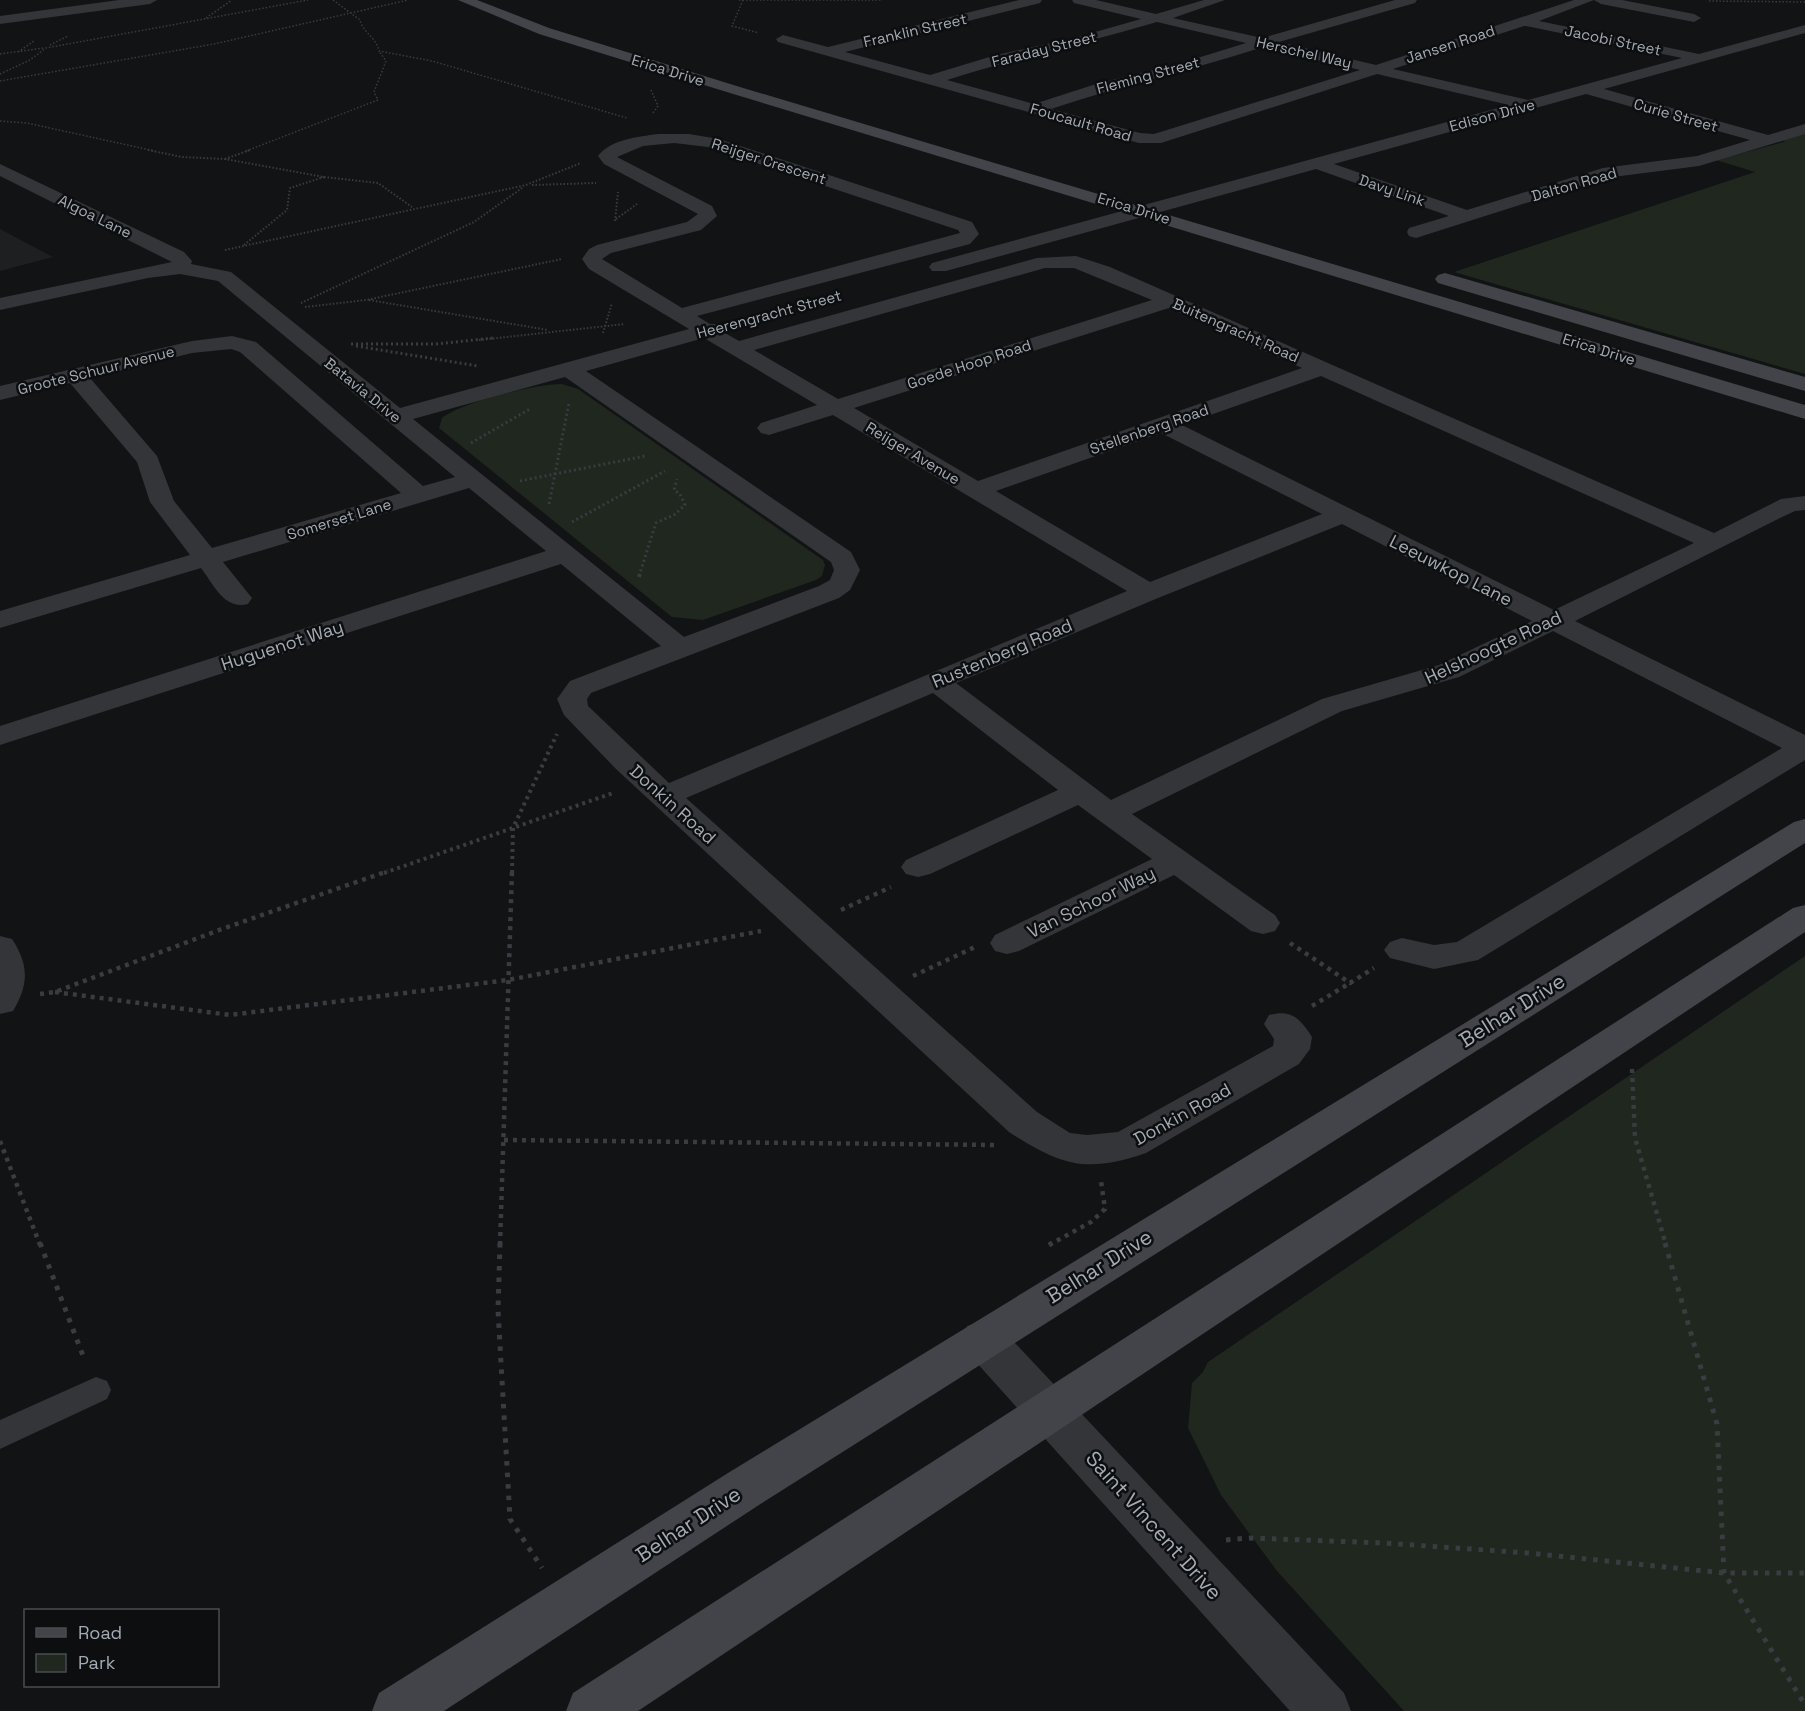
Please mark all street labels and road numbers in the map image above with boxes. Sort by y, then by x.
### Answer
street label: Franklin Street [861,9,969,51]
street label: Jacobi Street [1563,20,1663,60]
street label: Jansen Road [1403,21,1497,67]
street label: Faraday Street [990,27,1099,71]
street label: Herschel Way [1255,32,1353,72]
street label: Erica Drive [629,50,707,90]
street label: Fleming Street [1094,52,1202,98]
street label: Edison Drive [1447,94,1537,136]
street label: Curie Street [1632,94,1720,136]
street label: Foucault Road [1028,98,1134,146]
street label: Reijger Crescent [709,134,829,188]
street label: Dalton Road [1529,163,1619,205]
street label: Davy Link [1357,170,1427,210]
street label: Erica Drive [1095,188,1173,228]
street label: Algoa Lane [55,190,135,242]
street label: Heerengracht Street [695,286,844,342]
street label: Buitengracht Road [1170,294,1302,366]
street label: Erica Drive [1560,329,1638,369]
street label: Goede Hoop Road [905,335,1033,393]
street label: Groote Schuur Avenue [16,341,176,399]
street label: Batavia Drive [321,353,405,427]
street label: Stellenberg Road [1087,400,1211,458]
street label: Reijger Avenue [862,417,964,489]
street label: Somerset Lane [285,494,393,544]
street label: Leeuwkop Lane [1386,529,1516,611]
street label: Helshoogte Road [1421,605,1565,689]
street label: Rustenberg Road [928,613,1076,693]
street label: Huguenot Way [218,614,346,676]
street label: Donkin Road [625,759,721,849]
street label: Van Schoor Way [1023,861,1159,943]
street label: Belhar Drive [1454,967,1570,1053]
street label: Donkin Road [1129,1078,1235,1150]
street label: Belhar Drive [1041,1223,1157,1309]
street label: Saint Vincent Drive [1080,1445,1228,1605]
street label: Belhar Drive [630,1480,746,1568]

